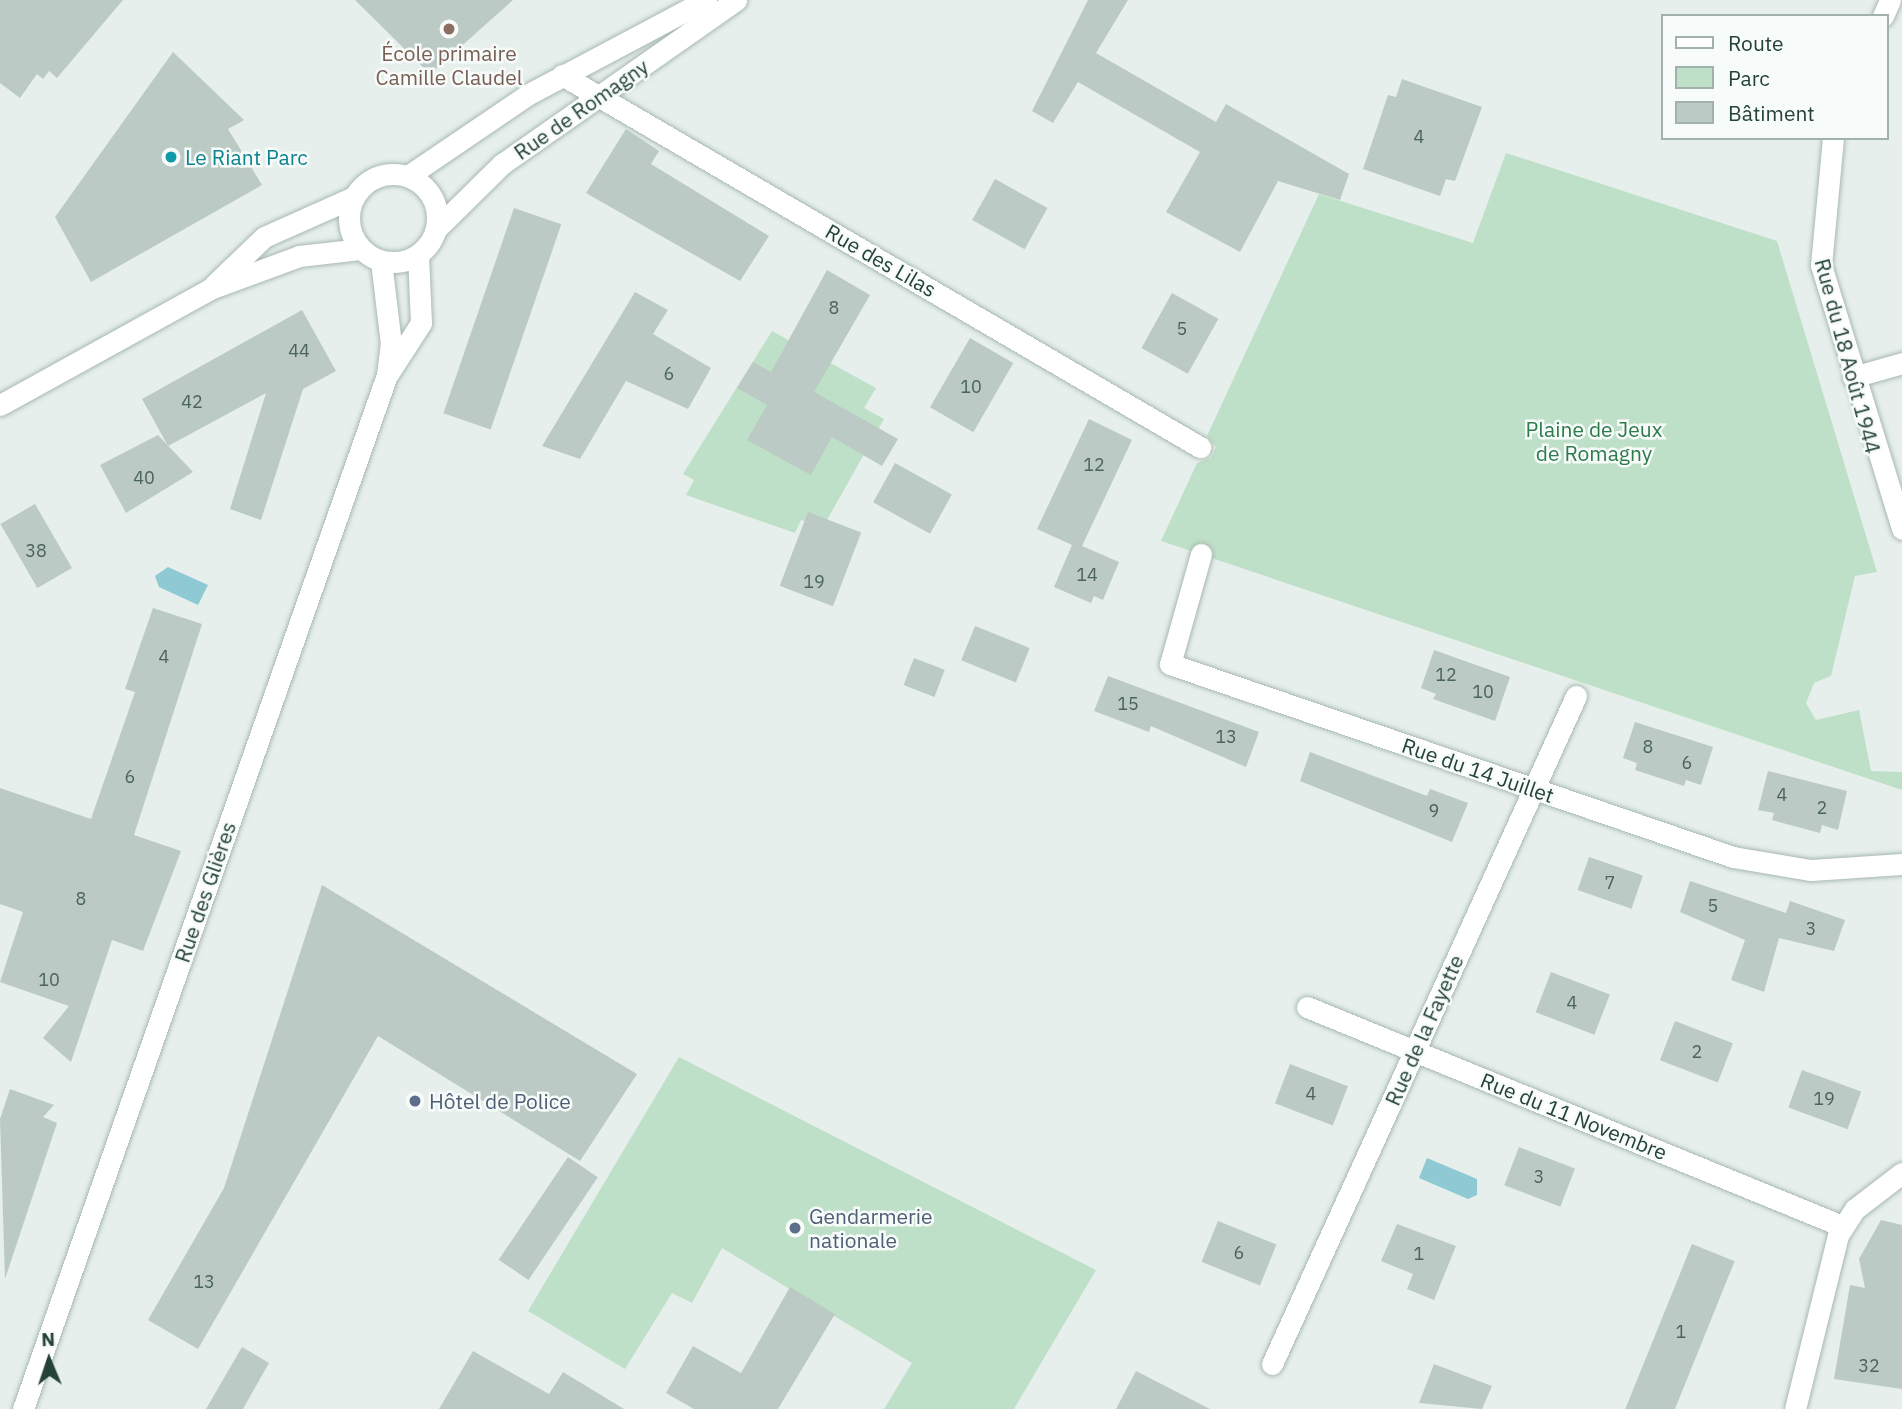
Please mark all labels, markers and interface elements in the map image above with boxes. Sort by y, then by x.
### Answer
legend [1660,14,1888,140]
marker: École primaire Camille Claudel [441,21,457,37]
text: Route [1728,29,1784,57]
place label: École primaire Camille Claudel [376,40,522,90]
street label: Rue de Romagny [509,53,653,165]
text: Parc [1728,64,1770,92]
text: Bâtiment [1728,99,1815,127]
house number: 4 [1414,126,1424,148]
place label: Le Riant Parc [185,144,308,170]
marker: Le Riant Parc [163,149,179,165]
street label: Rue des Lilas [821,218,941,302]
street label: Rue du 18 Août 1944 [1810,256,1886,456]
house number: 8 [829,297,839,319]
house number: 5 [1177,318,1187,340]
house number: 44 [288,340,310,362]
house number: 6 [664,363,674,385]
house number: 10 [960,376,982,398]
house number: 42 [181,391,203,413]
park label: Plaine de Jeux de Romagny [1526,416,1662,466]
house number: 12 [1083,454,1105,476]
house number: 40 [133,467,155,489]
house number: 38 [25,540,47,562]
house number: 14 [1076,564,1098,586]
house number: 19 [803,571,825,593]
house number: 4 [159,646,169,668]
house number: 12 [1435,664,1457,686]
house number: 10 [1472,681,1494,703]
house number: 15 [1117,693,1139,715]
house number: 13 [1215,726,1237,748]
street label: Rue du 14 Juillet [1399,732,1557,808]
house number: 8 [1643,736,1653,758]
house number: 6 [1682,752,1692,774]
house number: 6 [125,766,135,788]
house number: 4 [1777,784,1787,806]
house number: 2 [1817,797,1827,819]
house number: 9 [1429,800,1439,822]
street label: Rue des Glières [169,818,241,966]
house number: 7 [1605,872,1615,894]
house number: 8 [76,888,86,910]
house number: 5 [1708,895,1718,917]
house number: 3 [1806,918,1816,940]
street label: Rue de la Fayette [1379,951,1469,1109]
house number: 10 [38,969,60,991]
house number: 4 [1567,992,1577,1014]
house number: 2 [1692,1041,1702,1063]
street label: Rue du 11 Novembre [1477,1067,1671,1165]
house number: 4 [1306,1083,1316,1105]
place label: Hôtel de Police [429,1088,571,1114]
house number: 19 [1813,1088,1835,1110]
marker: Hôtel de Police [407,1093,423,1109]
house number: 3 [1534,1166,1544,1188]
place label: Gendarmerie nationale [809,1203,933,1253]
marker: Gendarmerie nationale [787,1220,803,1236]
house number: 6 [1234,1242,1244,1264]
house number: 1 [1414,1243,1424,1265]
house number: 13 [193,1271,215,1293]
house number: 1 [1676,1321,1686,1343]
north arrow [14,1325,84,1395]
text: N [41,1327,56,1351]
house number: 32 [1858,1355,1880,1377]

